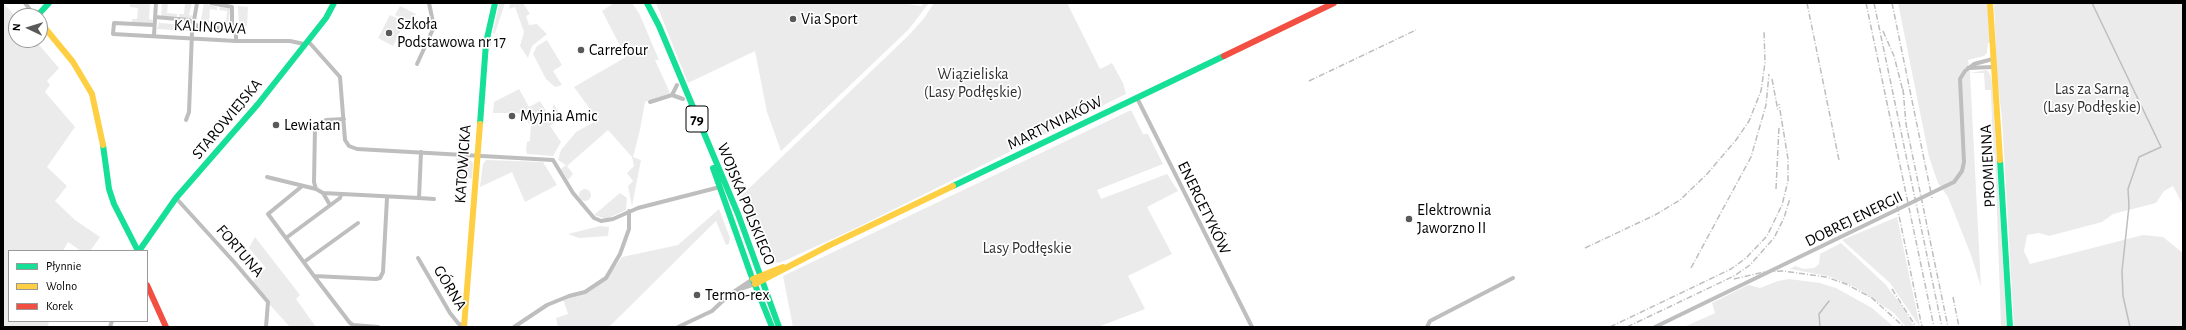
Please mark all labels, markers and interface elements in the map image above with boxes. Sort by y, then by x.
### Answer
north arrow [8,8,48,48]
place label: Via Sport [801,9,858,29]
place label: Szkoła Podstawowa nr 17 [397,14,506,52]
marker: Via Sport [788,14,798,24]
street label: KALINOWA [173,16,247,38]
text: N [11,23,22,31]
marker: Szkoła Podstawowa nr 17 [384,28,394,38]
place label: Carrefour [589,40,648,60]
marker: Carrefour [576,45,586,55]
park label: Wiązieliska (Lasy Podłęskie) [924,64,1022,102]
street label: STAROWIEJSKA [188,75,266,163]
park label: Las za Sarną (Lasy Podłęskie) [2043,79,2141,117]
street label: MARTYNIAKÓW [1004,92,1106,154]
place label: Myjnia Amic [520,106,597,126]
road number: 79 [686,106,708,132]
marker: Myjnia Amic [507,111,517,121]
place label: Lewiatan [284,115,340,135]
marker: Lewiatan [271,120,281,130]
street label: KATOWICKA [451,124,475,204]
street label: PROMIENNA [1976,124,2000,208]
street label: WOJSKA POLSKIEGO [713,140,779,268]
street label: ENERGETYKÓW [1173,158,1235,258]
street label: DOBREJ ENERGII [1802,187,1906,251]
place label: Elektrownia Jaworzno II [1417,200,1492,238]
marker: Elektrownia Jaworzno II [1404,214,1414,224]
street label: FORTUNA [212,221,268,281]
park label: Lasy Podłęskie [982,238,1072,258]
legend [8,250,148,322]
text: Płynnie [46,260,81,272]
street label: GÓRNA [429,262,471,314]
text: Wolno [46,280,77,292]
place label: Termo-rex [705,285,769,305]
marker: Termo-rex [692,290,702,300]
text: Korek [46,300,73,312]

